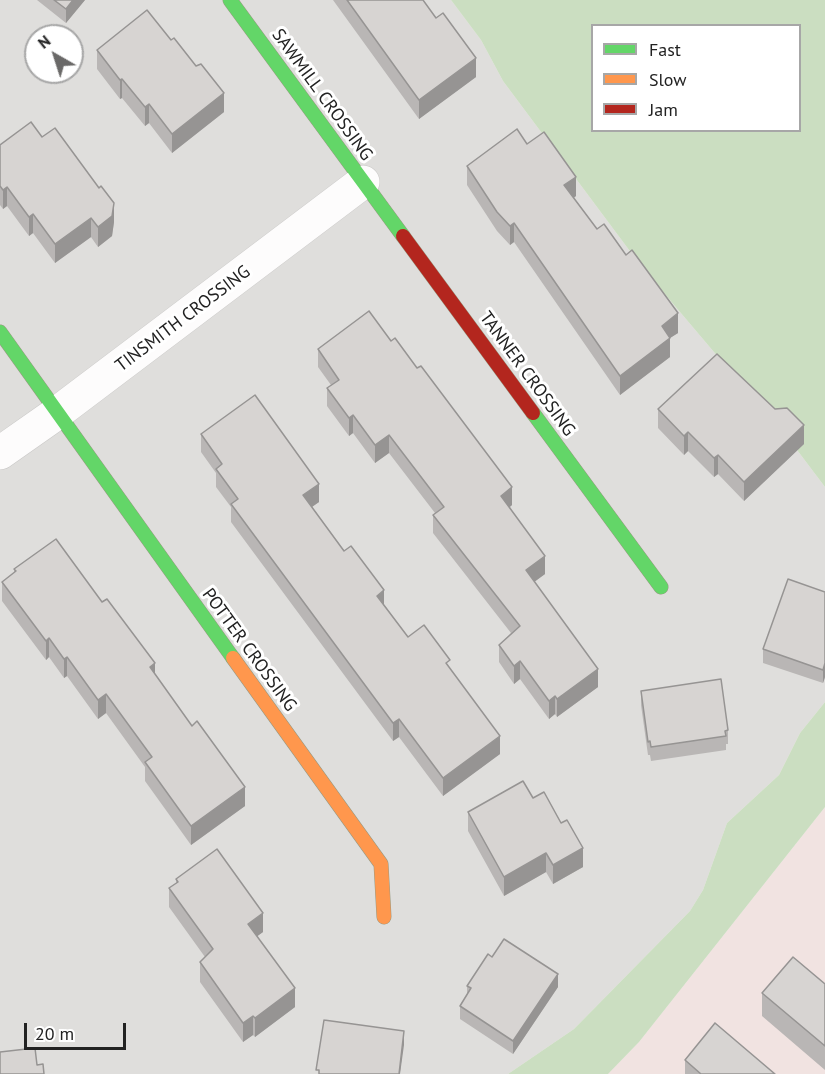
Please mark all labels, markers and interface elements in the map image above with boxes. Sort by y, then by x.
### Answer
north arrow [24,24,84,84]
legend [591,24,801,132]
street label: SAWMILL CROSSING [267,25,377,165]
text: N [34,30,54,53]
text: Fast [649,38,681,61]
text: Slow [649,68,687,91]
text: Jam [649,98,678,121]
street label: TINSMITH CROSSING [111,261,255,377]
street label: TANNER CROSSING [475,308,579,440]
street label: POTTER CROSSING [197,584,301,716]
scale bar [27,1011,129,1049]
text: 20 m [35,1022,74,1045]

